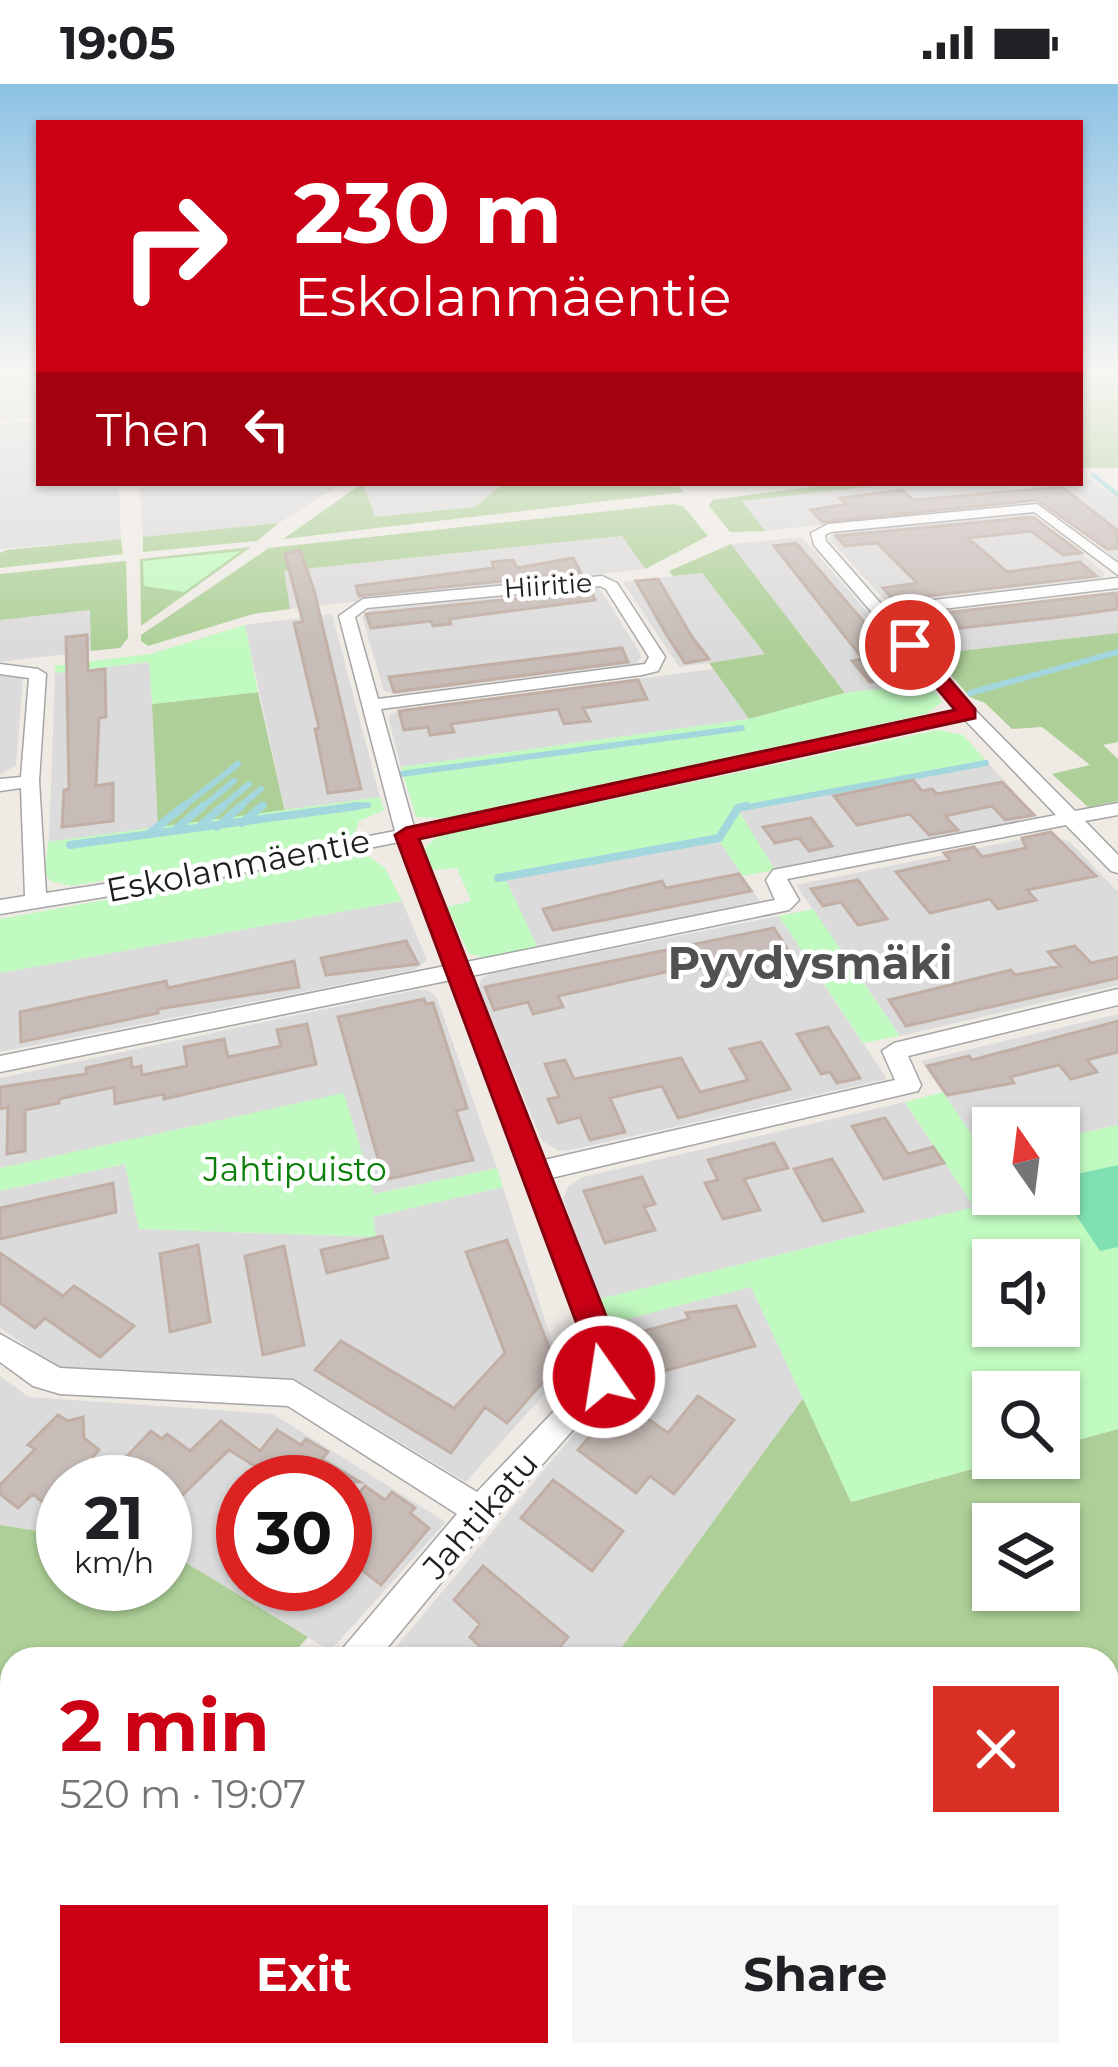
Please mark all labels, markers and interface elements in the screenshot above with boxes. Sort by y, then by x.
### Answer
text: 19:05 [60,15,175,70]
text: 230 m [294,162,562,264]
icon: right [96,168,252,324]
text: Eskolanmäentie [294,264,731,330]
icon: left [234,396,300,462]
text: Then [96,402,210,457]
street label: Hiiritie [503,566,593,605]
pin [859,594,961,696]
icon: arrive [877,612,943,678]
street label: Eskolanmäentie [103,820,373,910]
district label: Pyydysmäki [667,935,953,990]
north arrow [972,1107,1080,1215]
map controls [972,1107,1080,1611]
park label: Jahtipuisto [202,1149,387,1189]
button: sound [972,1239,1080,1347]
position arrow [541,1314,667,1440]
button: search [972,1371,1080,1479]
street label: Jahtikatu [413,1443,546,1587]
speed limit sign: 30 [216,1455,372,1611]
text: 21 [85,1481,143,1554]
button: layers [972,1503,1080,1611]
text: km/h [74,1544,154,1581]
text: 2 min [60,1681,270,1769]
button: close [933,1686,1059,1812]
text: 520 m · 19:07 [60,1770,306,1818]
button: Exit [60,1905,548,2043]
button: Share [572,1905,1059,2043]

